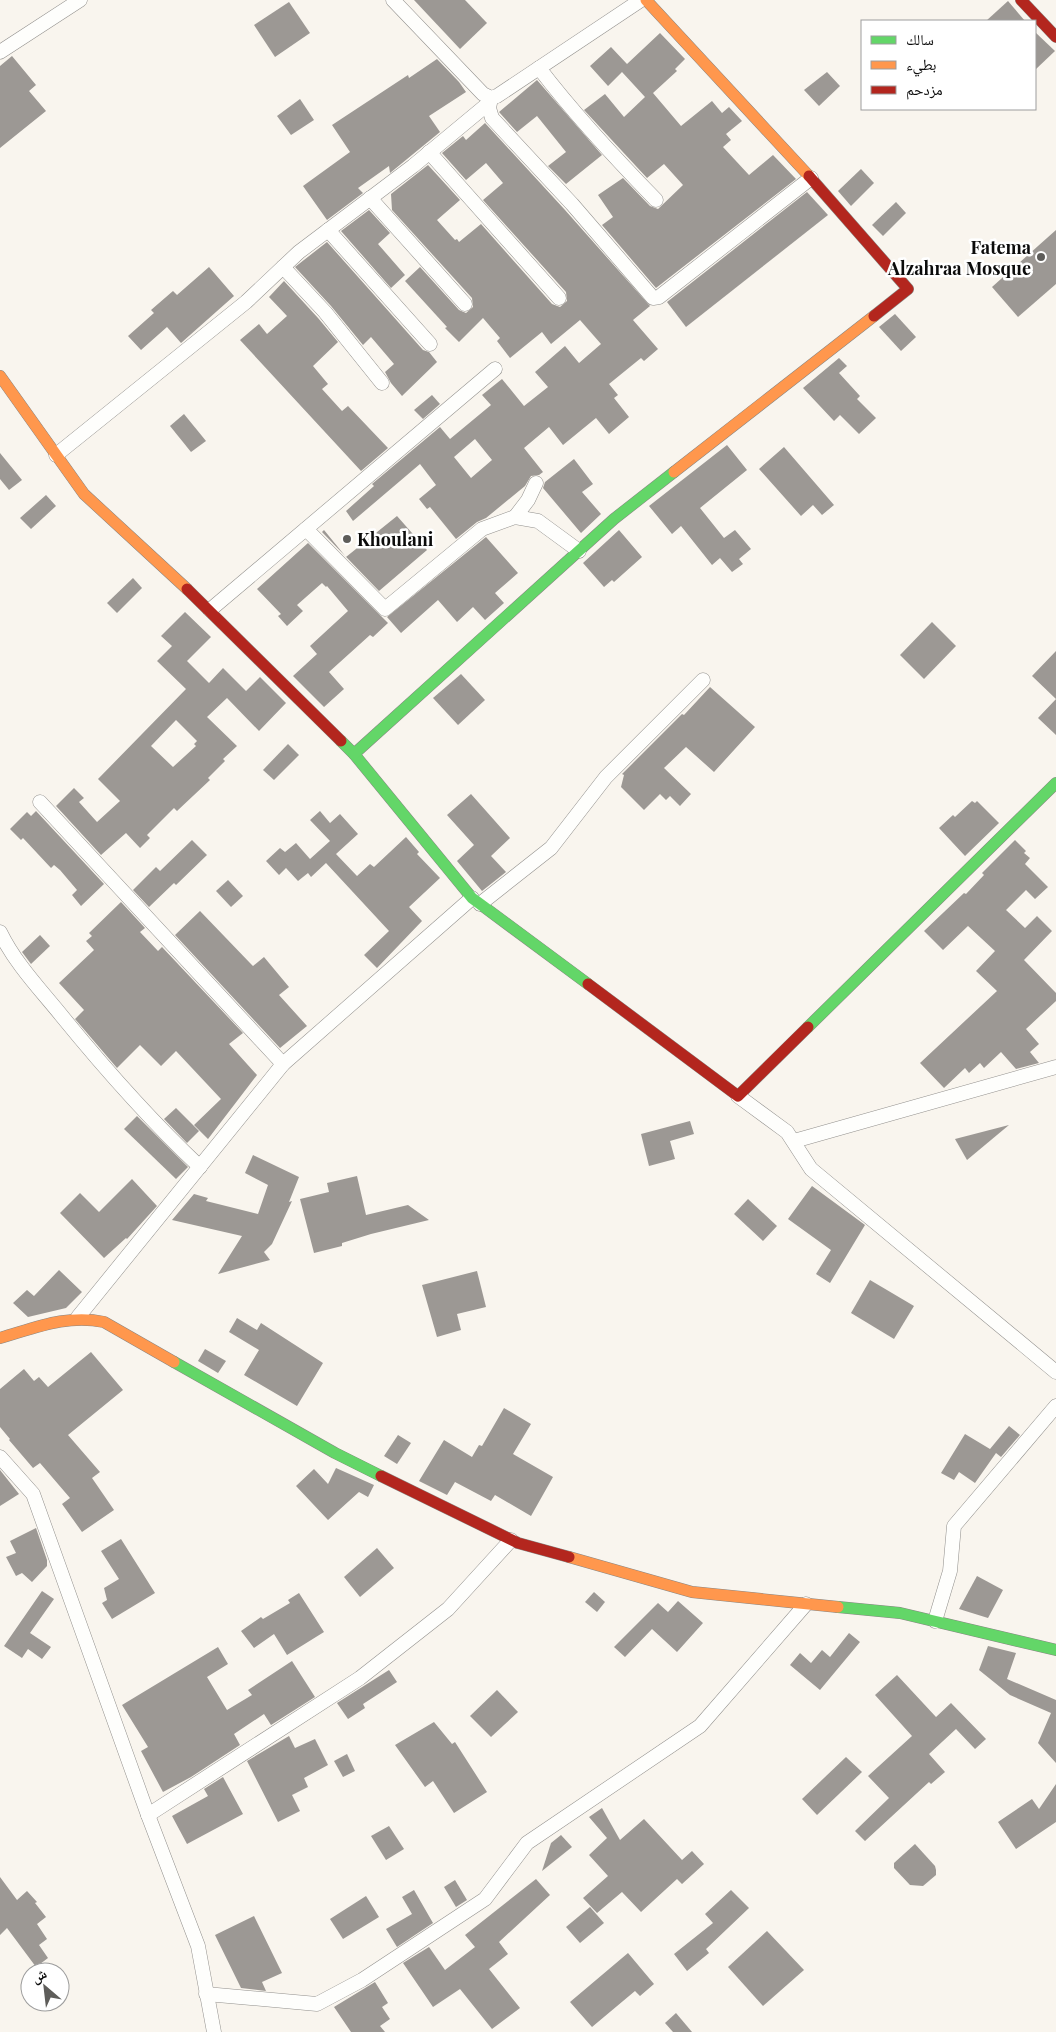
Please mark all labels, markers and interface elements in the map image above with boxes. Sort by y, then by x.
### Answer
legend [861,20,1036,110]
text: سالك [906,29,934,49]
text: بطيء [906,54,936,77]
text: مزدحم [906,79,943,100]
place label: Fatema Alzahraa Mosque [887,235,1032,280]
marker: Fatema Alzahraa Mosque [1035,251,1047,263]
place label: Khoulani [357,527,434,551]
marker: Khoulani [341,533,353,545]
north arrow [20,1962,70,2012]
text: ش [28,1963,50,1987]

